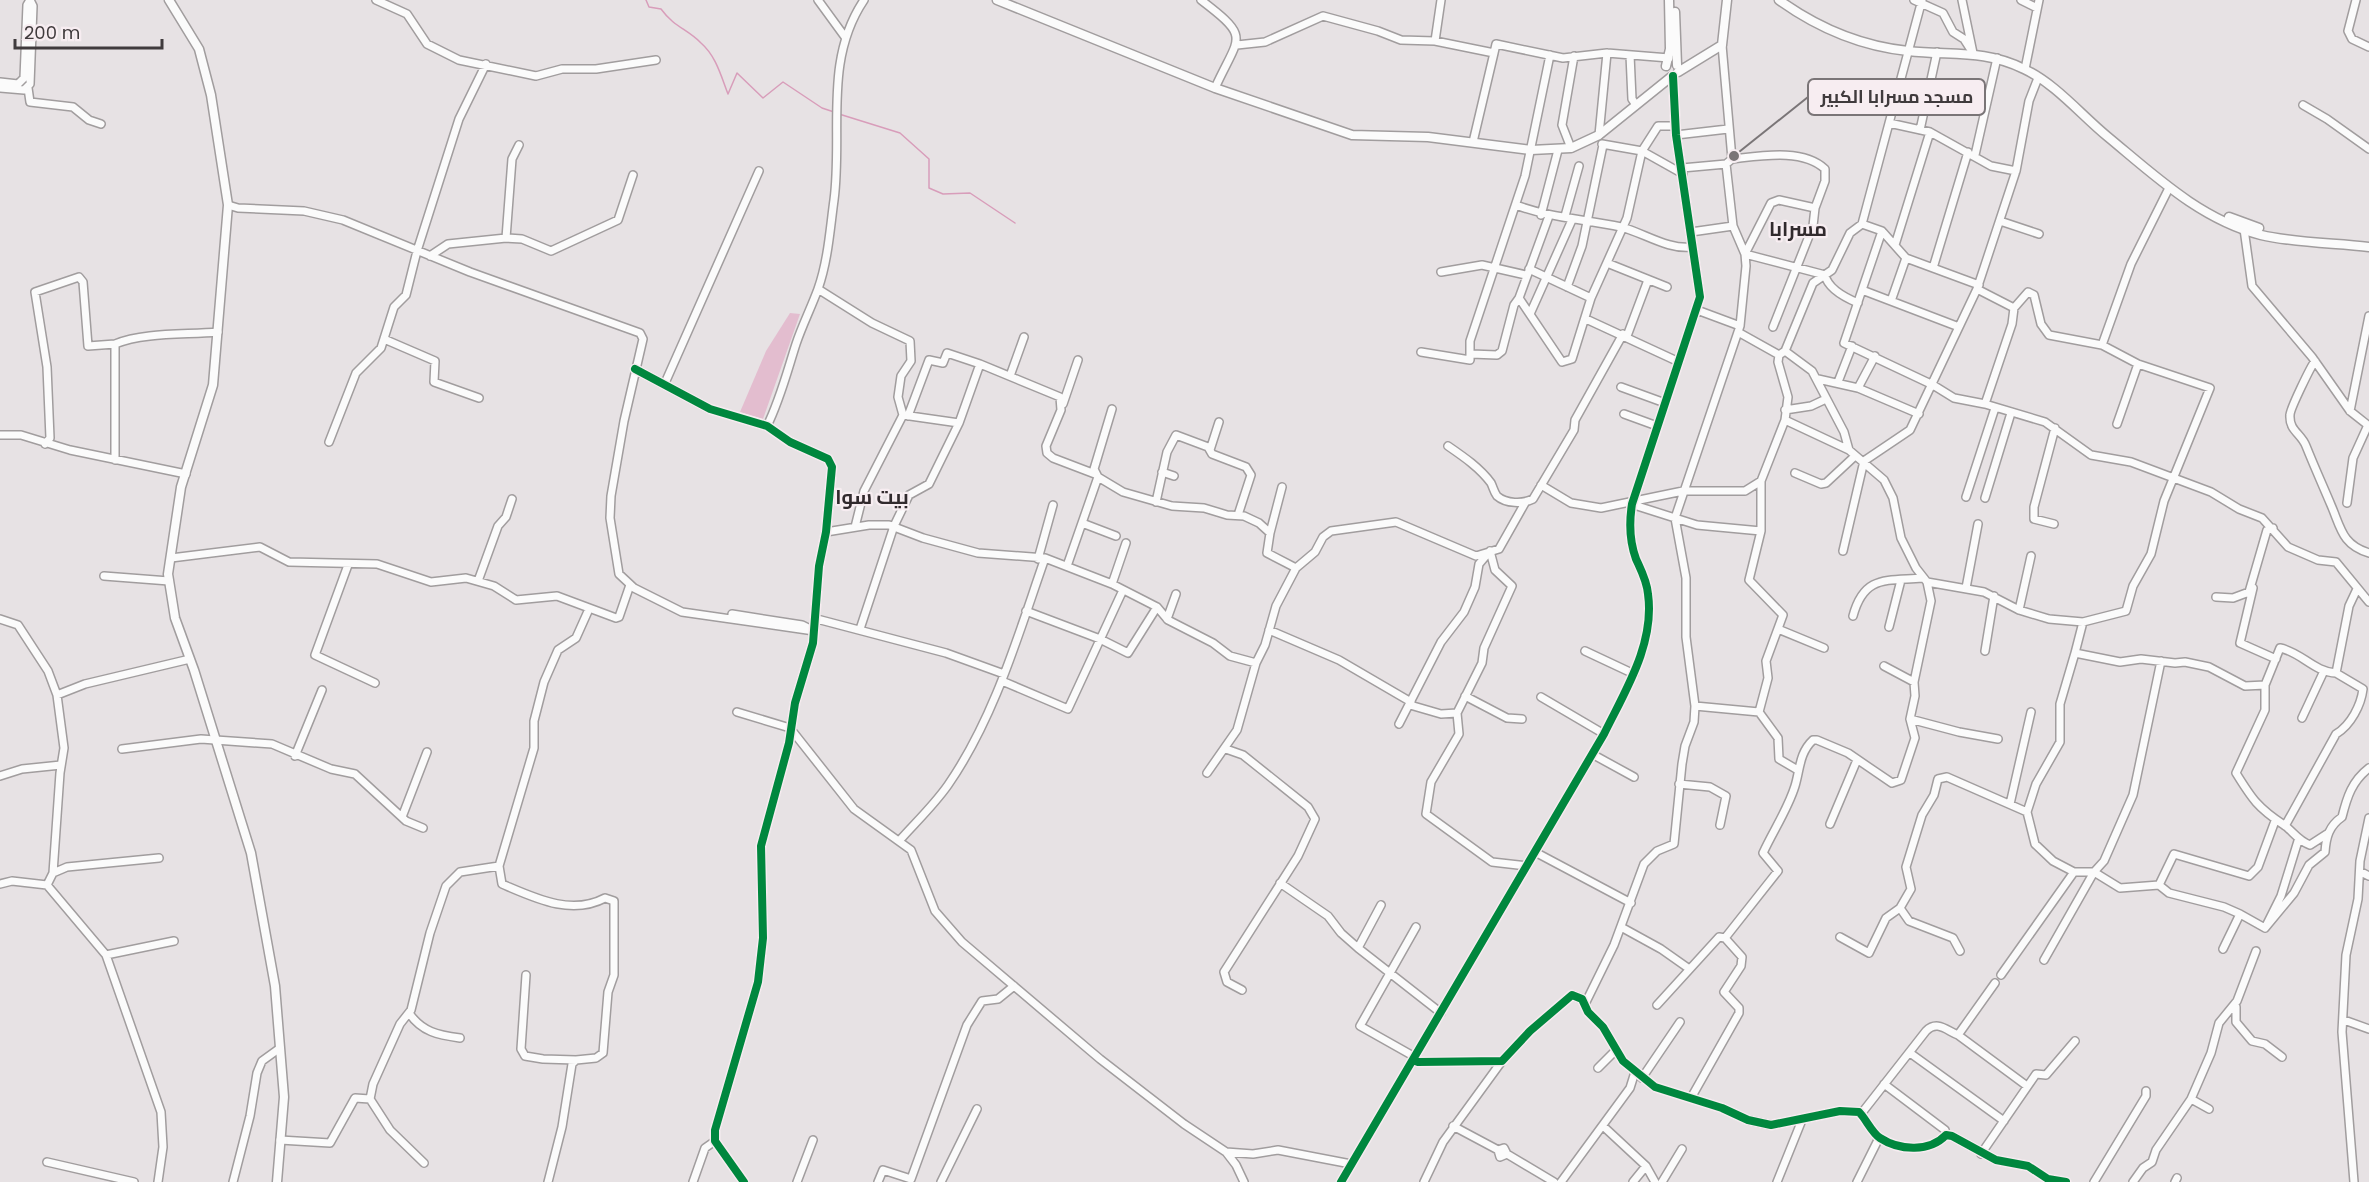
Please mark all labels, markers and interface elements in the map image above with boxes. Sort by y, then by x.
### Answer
scale bar [15,12,162,50]
text: 200 m [24,20,80,45]
callout: مسجد مسرابا الكبير [1808,79,1985,115]
text: مسجد مسرابا الكبير [1820,84,1973,109]
district label: مسرابا [1769,215,1827,243]
district label: بيت سوا [835,483,909,511]

